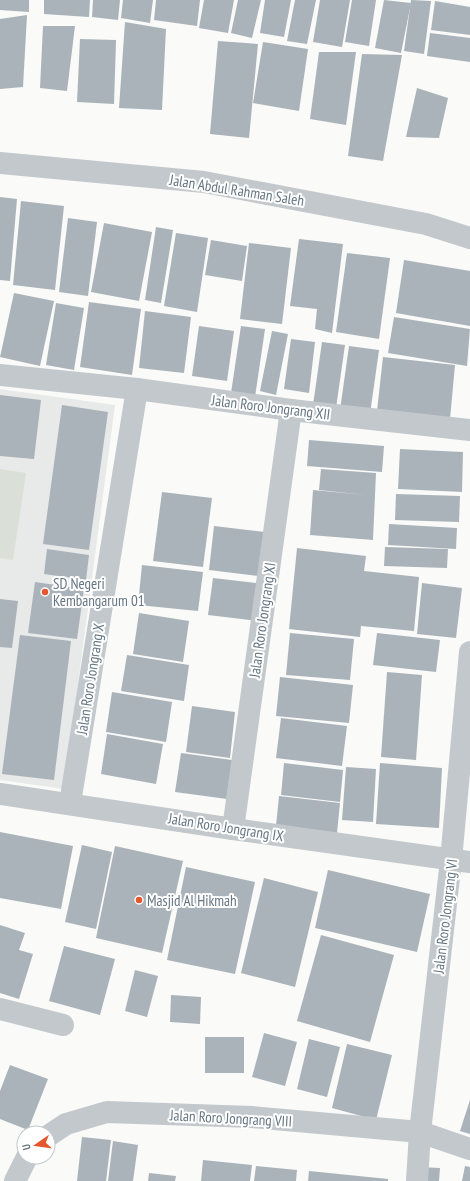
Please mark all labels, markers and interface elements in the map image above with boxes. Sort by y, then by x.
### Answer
street label: Jalan Abdul Rahman Saleh [167,170,306,210]
street label: Jalan Roro Jongrang XII [210,390,331,424]
street label: Jalan Roro Jongrang XI [244,561,279,680]
place label: SD Negeri Kembangarum 01 [53,574,144,610]
marker: SD Negeri Kembangarum 01 [40,587,50,597]
street label: Jalan Roro Jongrang X [72,622,108,737]
street label: Jalan Roro Jongrang IX [166,808,285,846]
street label: Jalan Roro Jongrang VI [428,858,461,975]
place label: Masjid Al Hikmah [147,891,237,910]
marker: Masjid Al Hikmah [134,895,144,905]
street label: Jalan Roro Jongrang VIII [168,1105,293,1131]
north arrow [16,1125,56,1165]
text: U [19,1143,34,1152]

